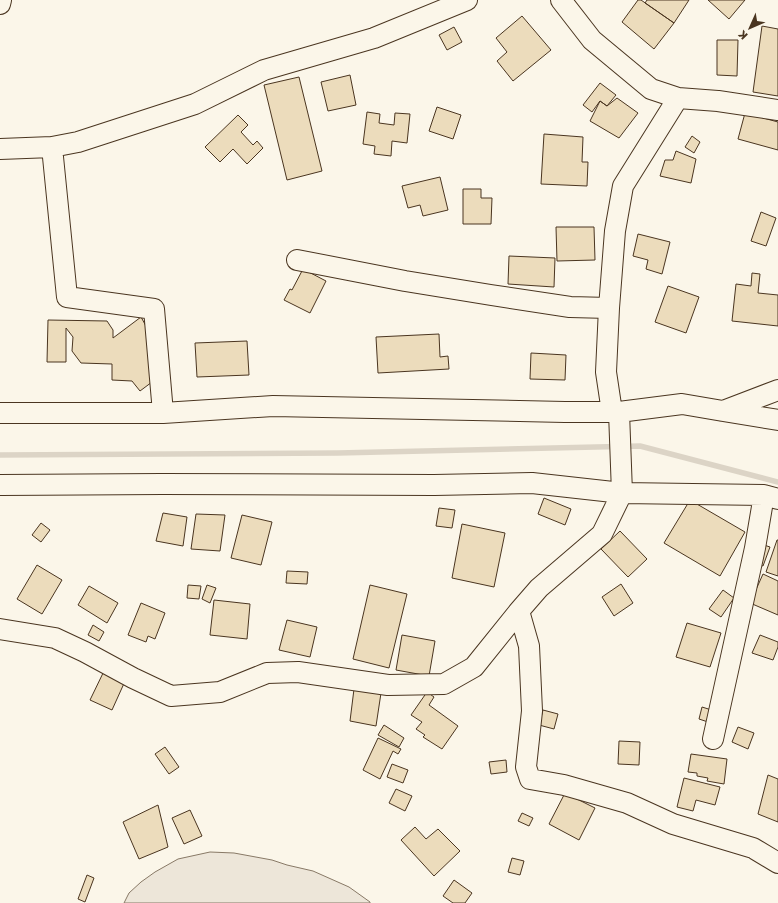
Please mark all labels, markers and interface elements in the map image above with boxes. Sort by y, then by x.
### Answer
north arrow [730,8,770,48]
text: K [734,26,751,43]

